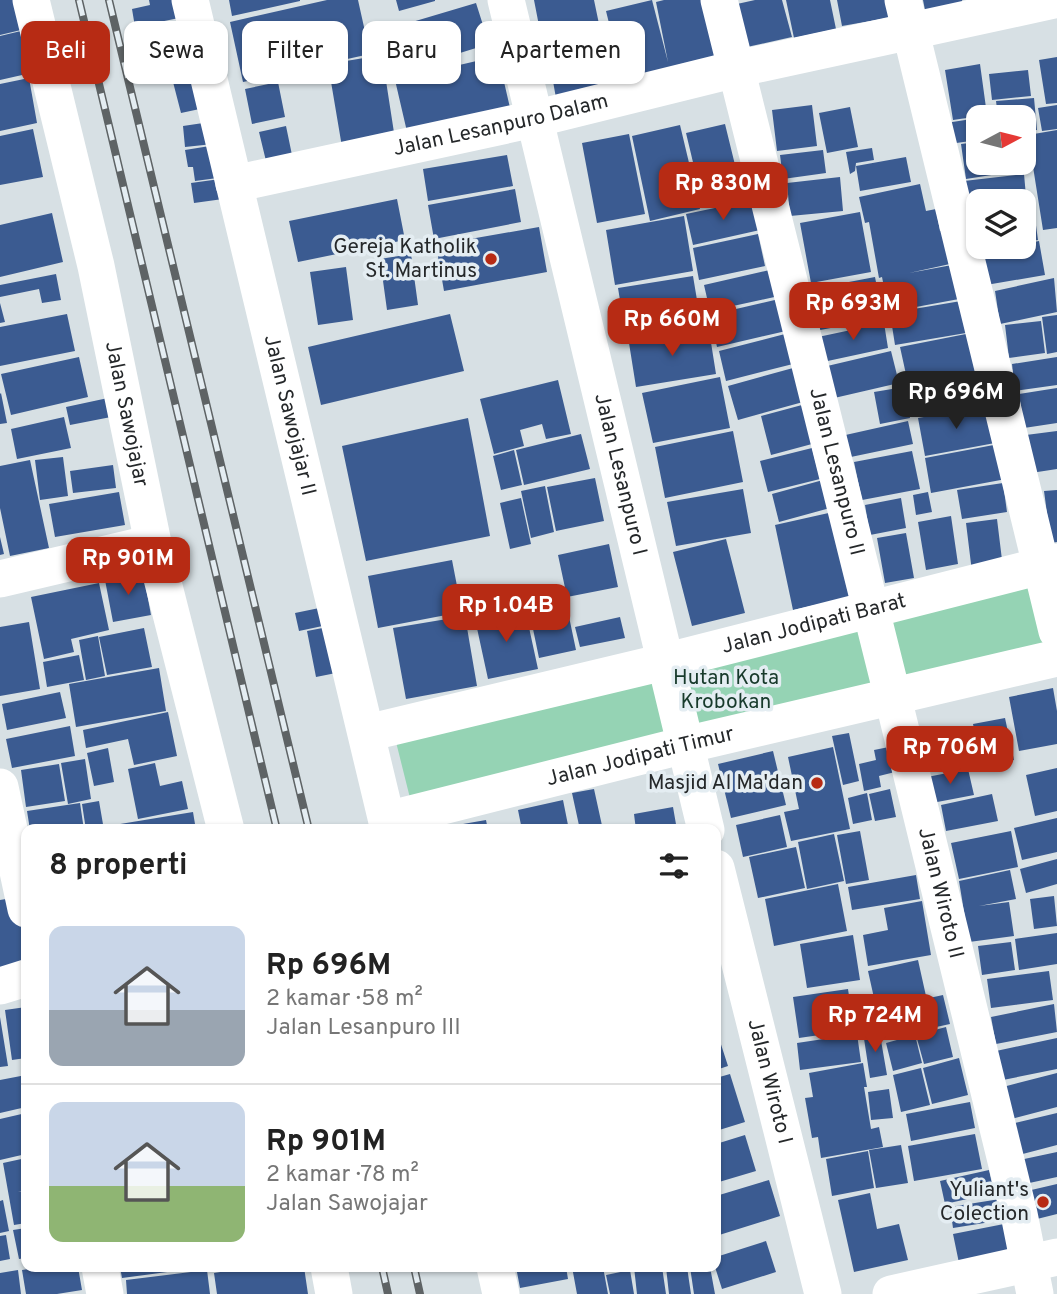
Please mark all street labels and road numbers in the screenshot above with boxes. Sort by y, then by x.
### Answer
street label: Jalan Lesanpuro Dalam [391,88,611,163]
street label: Jalan Sawojajar II [257,332,322,498]
street label: Jalan Sawojajar [98,339,155,489]
street label: Jalan Lesanpuro II [803,385,870,558]
street label: Jalan Lesanpuro I [588,390,653,558]
street label: Jalan Jodipati Barat [719,587,909,660]
street label: Jalan Jodipati Timur [544,721,737,793]
street label: Jalan Wiroto II [912,825,970,961]
street label: Jalan Wiroto I [741,1016,798,1147]

